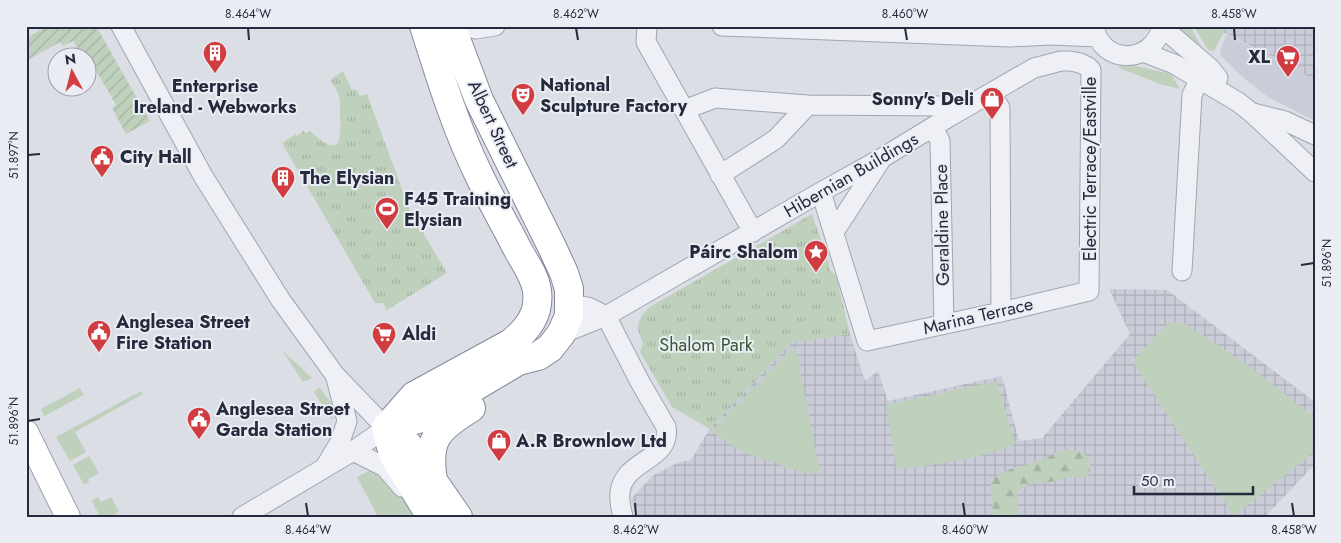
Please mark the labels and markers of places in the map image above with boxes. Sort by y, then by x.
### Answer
building icon: Enterprise Ireland - Webworks [202,40,228,74]
place label: XL [1248,44,1270,70]
supermarket icon: XL [1275,44,1301,78]
place label: National Sculpture Factory [540,72,688,119]
place label: Enterprise Ireland - Webworks [134,73,296,120]
theatre icon: National Sculpture Factory [510,82,536,116]
place label: Sonny's Deli [871,86,974,112]
shop icon: Sonny's Deli [979,86,1005,120]
public building icon: City Hall [89,144,115,178]
place label: City Hall [120,144,192,170]
building icon: The Elysian [270,165,296,199]
place label: The Elysian [300,165,394,191]
place label: F45 Training Elysian [404,186,511,233]
sports icon: F45 Training Elysian [374,196,400,230]
place label: Páirc Shalom [689,239,798,265]
place icon: Páirc Shalom [803,239,829,273]
place label: Anglesea Street Fire Station [115,309,250,356]
public building icon: Anglesea Street Fire Station [86,319,112,353]
supermarket icon: Aldi [371,321,397,355]
place label: Aldi [401,321,436,347]
place label: Anglesea Street Garda Station [215,396,350,443]
public building icon: Anglesea Street Garda Station [186,406,212,440]
shop icon: A.R Brownlow Ltd [486,428,512,462]
place label: A.R Brownlow Ltd [515,428,667,454]

